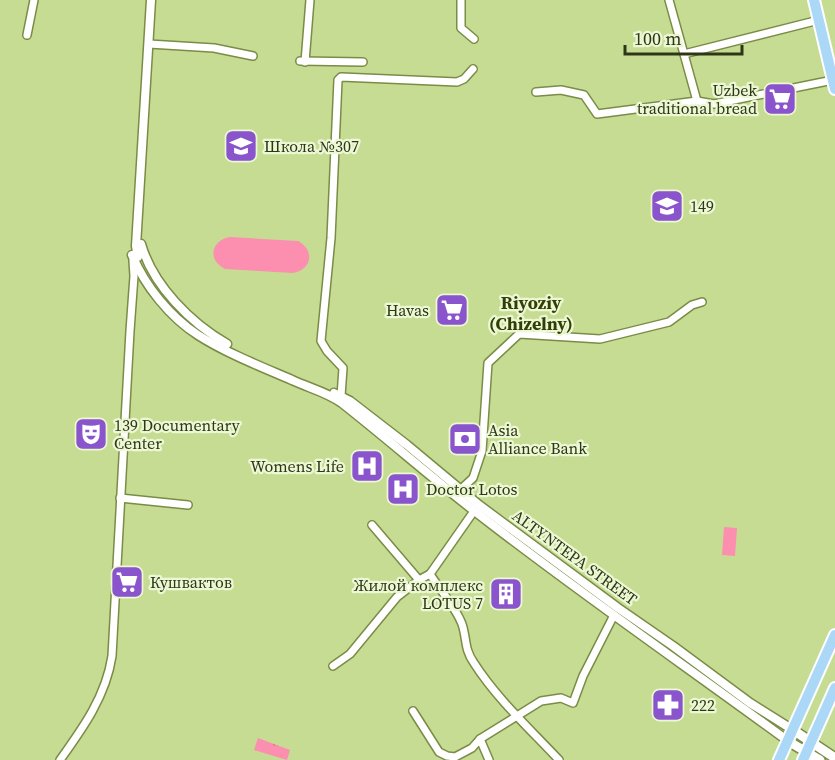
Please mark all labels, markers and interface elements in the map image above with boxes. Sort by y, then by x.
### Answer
scale bar [625,18,742,56]
text: 100 m [634,26,681,51]
place label: Uzbek traditional bread [637,79,757,119]
supermarket icon: Uzbek traditional bread [762,81,798,117]
school or university icon: Школа №307 [223,128,259,164]
place label: Школа №307 [264,135,359,157]
school or university icon: 149 [649,188,685,224]
place label: 149 [690,195,714,217]
district label: Riyoziy (Chizelny) [489,290,573,336]
supermarket icon: Havas [434,292,470,328]
place label: Havas [386,299,429,321]
place label: 139 Documentary Center [114,414,240,454]
theatre icon: 139 Documentary Center [73,416,109,452]
place label: Asia Alliance Bank [488,419,587,459]
bank icon: Asia Alliance Bank [447,421,483,457]
hospital icon: Womens Life [349,448,385,484]
place label: Womens Life [250,455,344,477]
hospital icon: Doctor Lotos [385,471,421,507]
place label: Doctor Lotos [426,478,518,500]
street label: ALTYNTEPA STREET [508,504,642,610]
supermarket icon: Кушвактов [109,564,145,600]
place label: Кушвактов [150,571,232,593]
place label: Жилой комплекс LOTUS 7 [354,574,483,614]
building icon: Жилой комплекс LOTUS 7 [488,576,524,612]
pharmacy icon: 222 [650,687,686,723]
place label: 222 [691,694,715,716]

